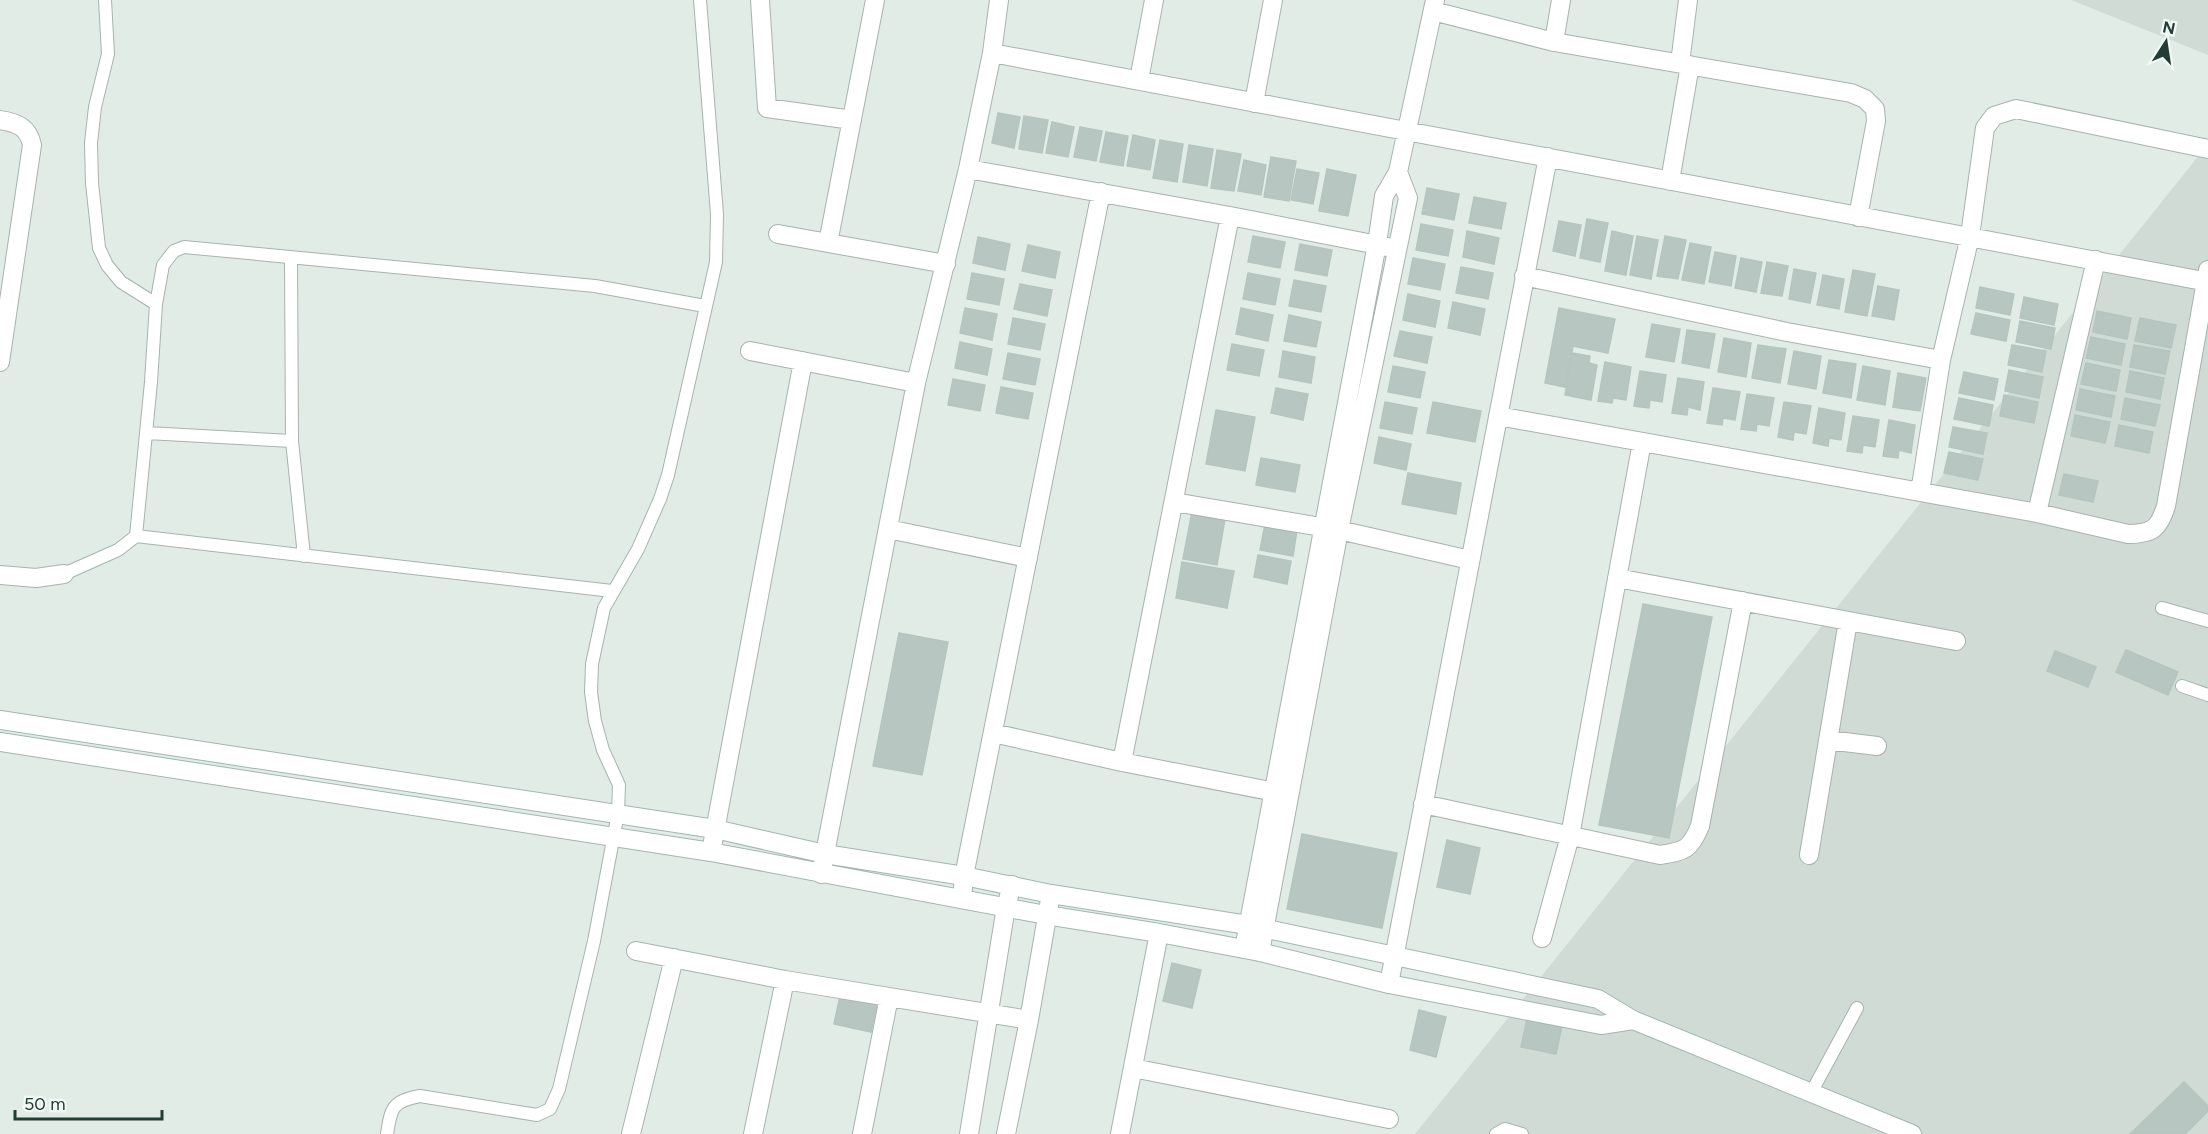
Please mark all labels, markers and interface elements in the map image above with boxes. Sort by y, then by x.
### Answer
north arrow [2136,12,2196,72]
text: N [2161,17,2177,38]
scale bar [15,1083,162,1121]
text: 50 m [24,1093,66,1115]

